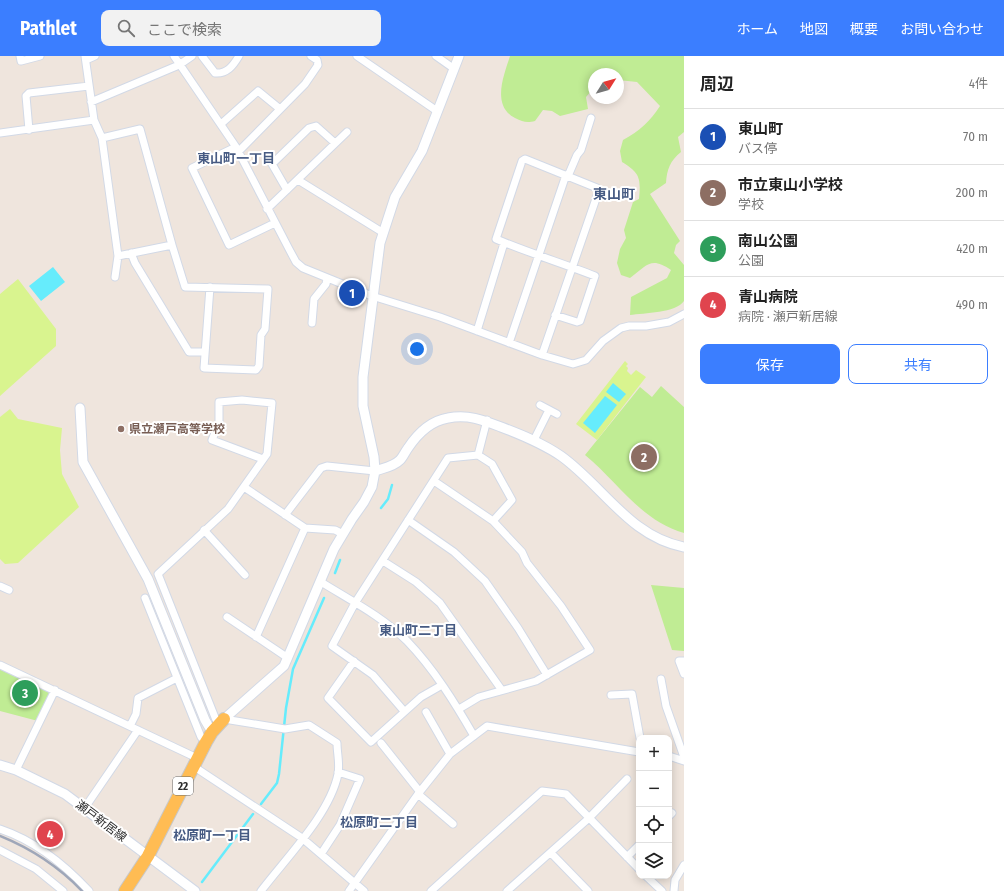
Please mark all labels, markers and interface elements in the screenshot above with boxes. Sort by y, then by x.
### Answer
search box [101,10,381,46]
text: Pathlet [20,17,77,40]
icon: search [115,17,137,39]
text: ここで検索 [147,21,222,39]
text: ホーム [736,21,778,38]
text: 地図 [800,21,828,38]
text: 概要 [850,21,878,38]
text: お問い合わせ [900,21,984,38]
north arrow [588,68,624,104]
text: 周辺 [700,74,734,95]
text: 4件 [969,76,988,91]
text: 東山町 [738,120,783,138]
text: 1 [710,129,716,144]
text: 70 m [963,129,988,144]
text: バス停 [738,141,777,156]
district label: 東山町一丁目 [197,151,275,166]
text: 市立東山小学校 [738,176,843,194]
text: 2 [710,185,716,200]
text: 200 m [956,185,988,200]
district label: 東山町 [593,186,635,203]
text: 学校 [738,197,764,212]
text: 南山公園 [738,232,798,250]
text: 3 [710,241,716,256]
text: 420 m [956,241,988,256]
text: 公園 [738,253,764,268]
pin: 1 [339,278,365,308]
text: 青山病院 [738,288,798,306]
text: 4 [710,297,716,312]
text: 490 m [956,297,988,312]
text: 病院 · 瀬戸新居線 [738,309,838,324]
your location [407,339,427,359]
button: 保存 [700,344,840,384]
button: 共有 [848,344,988,384]
place label: 県立瀬戸高等学校 [129,422,225,436]
marker: 県立瀬戸高等学校 [116,424,126,434]
pin: 2 [631,442,657,472]
district label: 東山町二丁目 [379,623,457,638]
pin: 3 [12,678,38,708]
map controls [636,735,672,879]
button: + [636,735,672,771]
button: − [636,771,672,807]
road number: 22 [173,777,193,795]
street label: 瀬戸新居線 [73,797,129,845]
button: locate [636,807,672,843]
district label: 松原町二丁目 [340,815,418,830]
pin: 4 [37,819,63,849]
district label: 松原町一丁目 [173,828,251,843]
button: layers [636,843,672,879]

